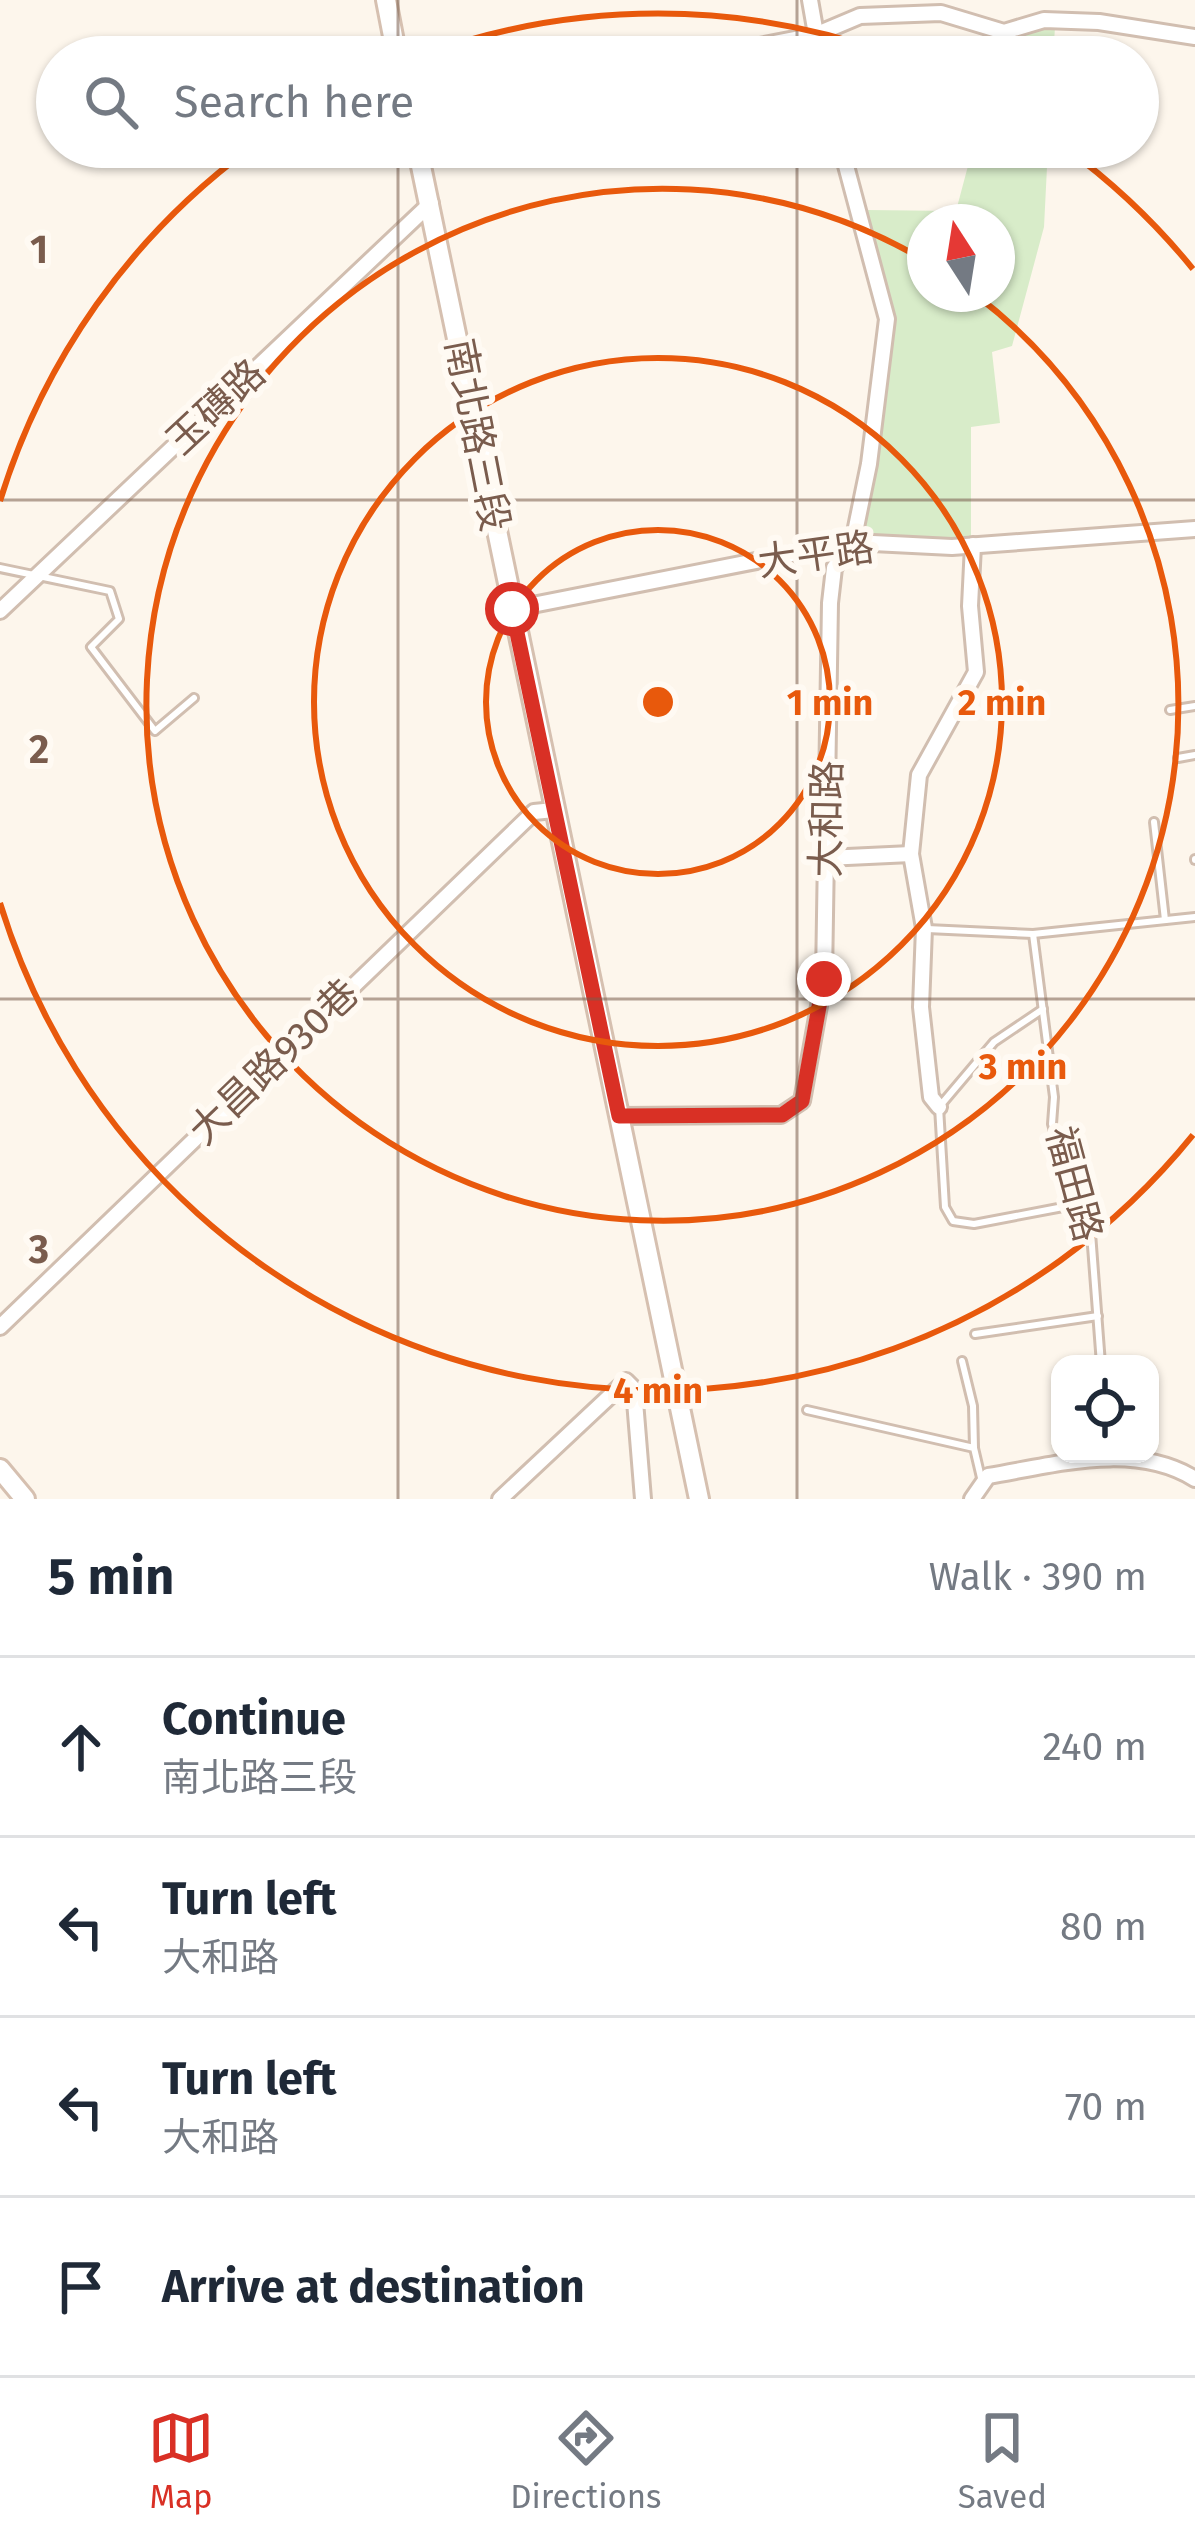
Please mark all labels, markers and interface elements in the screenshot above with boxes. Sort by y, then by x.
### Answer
search box [36,36,1159,168]
icon: search [78,69,144,135]
text: Search here [174,75,414,129]
north arrow [907,204,1015,312]
text: 1 [30,227,48,273]
street label: 南北路三段 [436,335,518,535]
street label: 玉磚路 [158,350,274,464]
street label: 大平路 [755,524,877,586]
route start [485,582,539,636]
centre of rings [637,681,679,723]
text: 1 min [787,681,873,725]
text: 2 min [958,681,1046,725]
text: 2 [29,727,49,773]
street label: 大和路 [803,760,851,878]
route end [797,952,851,1006]
street label: 大昌路930巷 [180,970,368,1154]
text: 3 min [978,1045,1067,1089]
street label: 福田路 [1037,1122,1111,1246]
text: 3 [28,1227,49,1273]
map controls [1051,1355,1159,1463]
button: locate [1051,1355,1159,1463]
text: 4 min [613,1369,703,1413]
text: 5 min [48,1546,174,1608]
text: Walk · 390 m [929,1554,1147,1600]
text: Continue [162,1692,346,1746]
icon: ahead [48,1714,114,1780]
text: 240 m [1042,1724,1147,1770]
text: 南北路三段 [162,1755,357,1801]
text: Turn left [162,1872,336,1926]
icon: left [48,1894,114,1960]
text: 80 m [1060,1904,1147,1950]
text: 大和路 [162,1935,279,1981]
text: Turn left [162,2052,336,2106]
icon: left [48,2074,114,2140]
text: 70 m [1065,2084,1147,2130]
text: 大和路 [162,2115,279,2161]
icon: arrive [48,2254,114,2320]
text: Arrive at destination [162,2260,585,2314]
tab: Map [148,2405,214,2517]
tab: Directions [510,2405,662,2517]
tab: Saved [958,2405,1047,2517]

